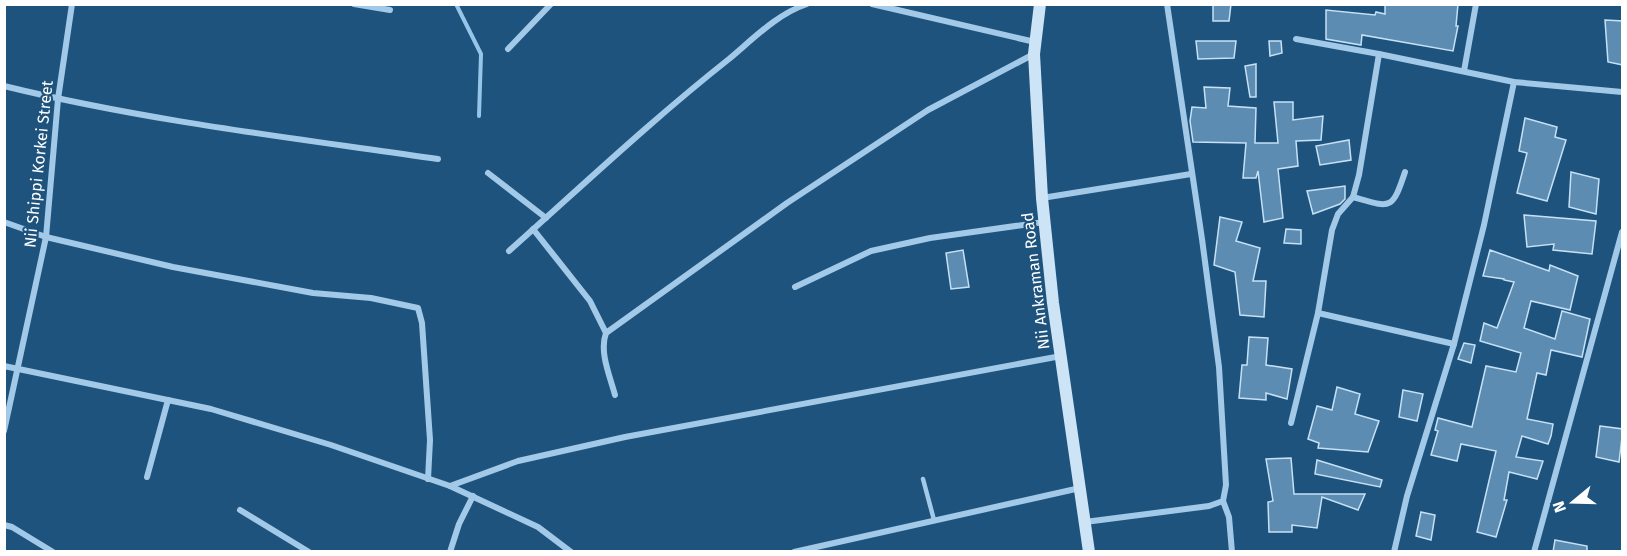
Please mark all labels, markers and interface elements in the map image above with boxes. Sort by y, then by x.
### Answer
street label: Nii Shippi Korkei Street [20,79,57,249]
street label: Nii Ankraman Road [1018,211,1053,351]
north arrow [1543,472,1603,532]
text: N [1549,499,1570,515]

